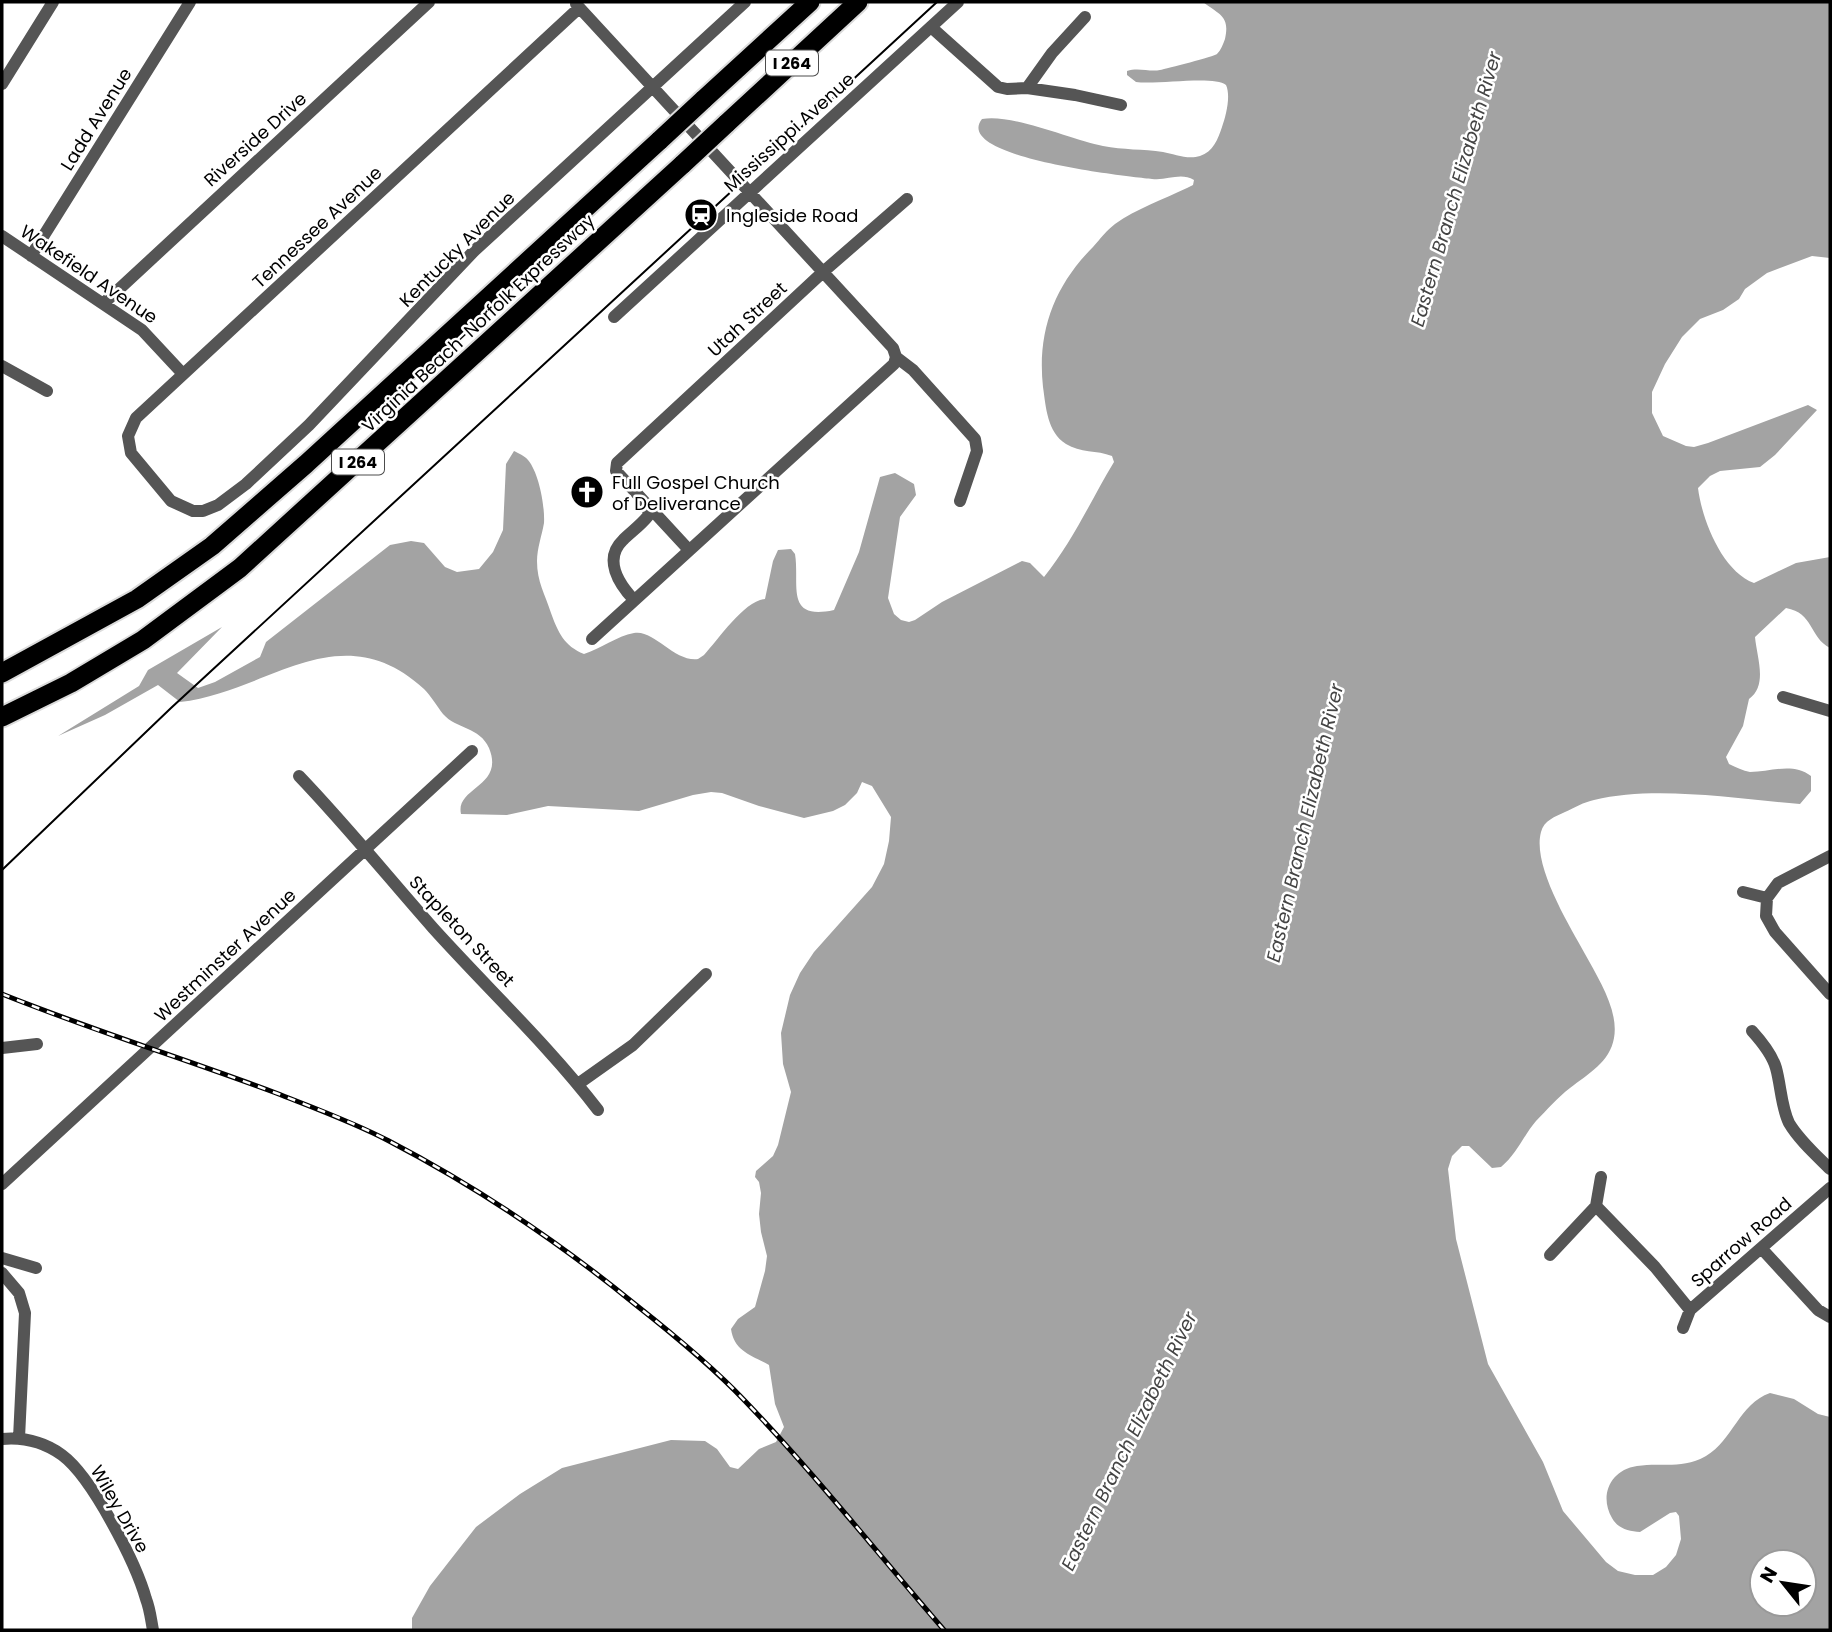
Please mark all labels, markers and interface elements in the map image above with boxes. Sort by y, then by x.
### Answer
water label: Eastern Branch Elizabeth River [1404,47,1508,330]
road number: I 264 [766,50,818,76]
street label: Ladd Avenue [54,63,138,175]
street label: Mississippi Avenue [718,67,860,197]
street label: Riverside Drive [198,86,312,192]
street label: Tennessee Avenue [247,160,387,294]
street label: Kentucky Avenue [394,186,520,312]
station icon: Ingleside Road [682,196,720,234]
place label: Ingleside Road [726,203,858,228]
street label: Virginia Beach-Norfolk Expressway [356,208,600,438]
street label: Wakefield Avenue [15,219,163,329]
street label: Utah Street [702,276,792,362]
road number: I 264 [332,449,384,475]
place label: Full Gospel Church of Deliverance [612,470,780,516]
church icon: Full Gospel Church of Deliverance [568,473,606,511]
water label: Eastern Branch Elizabeth River [1260,680,1350,965]
street label: Stapleton Street [404,870,520,992]
street label: Westminster Avenue [149,883,301,1027]
street label: Sparrow Road [1685,1191,1797,1293]
water label: Eastern Branch Elizabeth River [1054,1306,1204,1575]
street label: Wiley Drive [85,1460,155,1558]
north arrow [1748,1548,1818,1618]
text: N [1753,1562,1784,1588]

